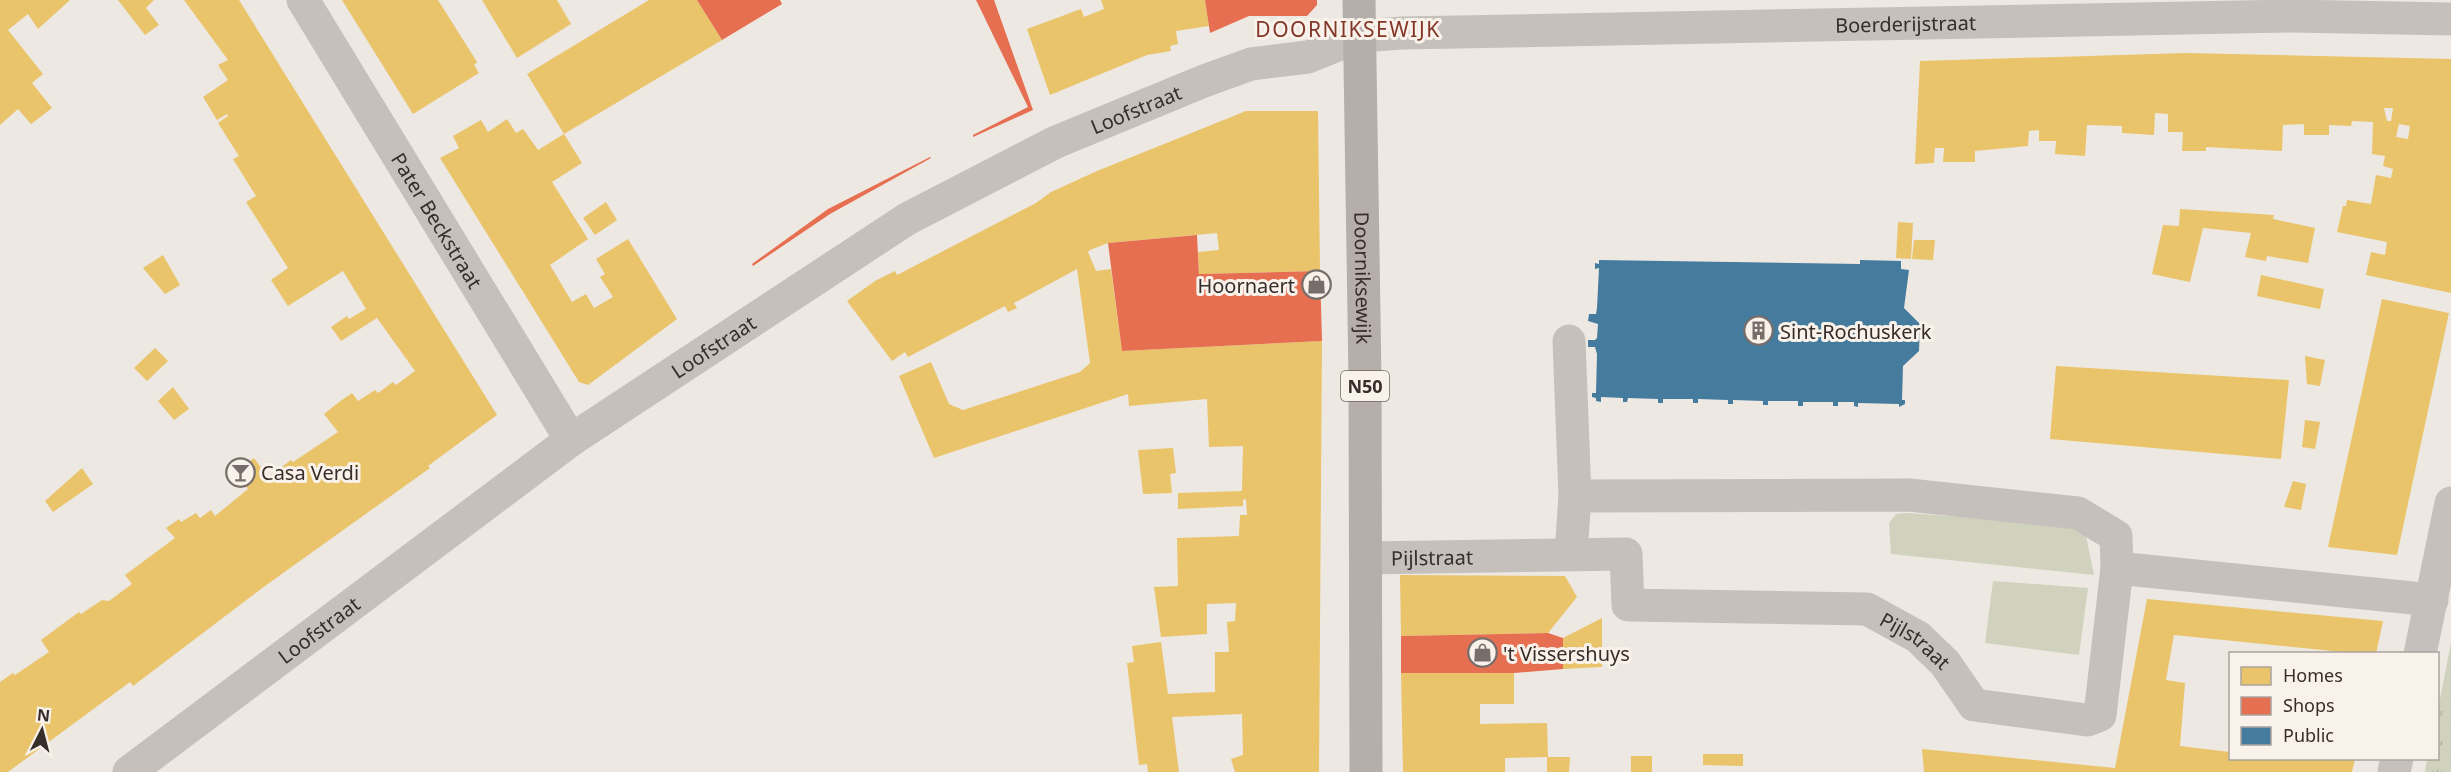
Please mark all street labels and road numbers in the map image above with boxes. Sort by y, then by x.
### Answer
street label: Boerderijstraat [1835,9,1976,38]
street label: Loofstraat [1086,78,1185,140]
street label: Pater Beckstraat [386,147,489,293]
street label: Doorniksewijk [1349,211,1378,345]
street label: Loofstraat [666,309,761,384]
road number: N50 [1341,371,1389,401]
street label: Pijlstraat [1391,543,1473,571]
street label: Loofstraat [272,590,365,669]
street label: Pijlstraat [1875,605,1957,675]

